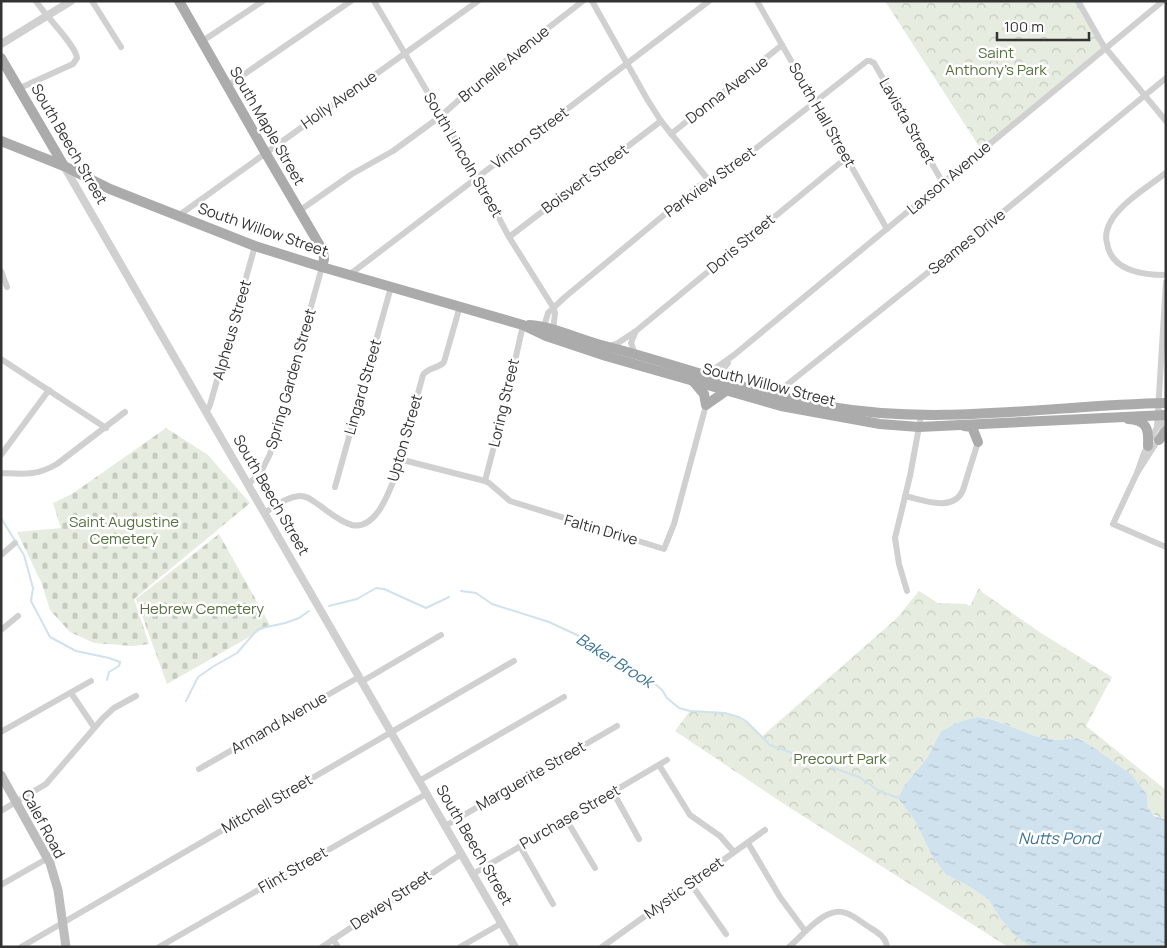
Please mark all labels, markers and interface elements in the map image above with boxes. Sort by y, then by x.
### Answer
scale bar [997,10,1090,42]
text: 100 m [1004,16,1044,37]
street label: Brunelle Avenue [454,20,554,107]
park label: Saint Anthony's Park [945,42,1047,80]
street label: Donna Avenue [681,51,773,128]
street label: South Hall Street [784,59,861,171]
street label: South Maple Street [225,62,310,189]
street label: Holly Avenue [296,66,381,134]
street label: Lavista Street [874,74,941,168]
street label: South Beech Street [26,80,113,208]
street label: South Lincoln Street [419,88,508,221]
street label: Vinton Street [487,102,573,174]
street label: Laxson Avenue [902,136,995,219]
street label: Boisvert Street [537,139,632,218]
street label: Parkview Street [660,141,760,222]
street label: South Willow Street [195,197,331,262]
street label: Seames Drive [924,204,1010,279]
street label: Doris Street [702,209,779,278]
street label: Alpheus Street [207,277,256,382]
street label: Spring Garden Street [260,306,321,452]
street label: Lingard Street [339,337,386,437]
street label: Loring Street [483,357,524,449]
street label: South Willow Street [700,358,838,411]
street label: Upton Street [382,392,427,484]
street label: South Beech Street [228,431,315,559]
street label: Faltin Drive [562,509,641,550]
park label: Saint Augustine Cemetery [69,511,179,549]
park label: Hebrew Cemetery [140,598,264,619]
water label: Baker Brook [572,628,659,693]
street label: Armand Avenue [227,686,331,759]
street label: Marguerite Street [472,736,589,815]
park label: Precourt Park [793,748,887,769]
street label: Mitchell Street [217,769,316,838]
street label: Purchase Street [516,779,624,854]
street label: South Beech Street [431,781,518,909]
street label: Calef Road [17,786,70,862]
water label: Nutts Pond [1018,827,1102,849]
street label: Flint Street [254,841,331,898]
street label: Mystic Street [640,852,728,924]
street label: Dewey Street [346,865,435,934]

